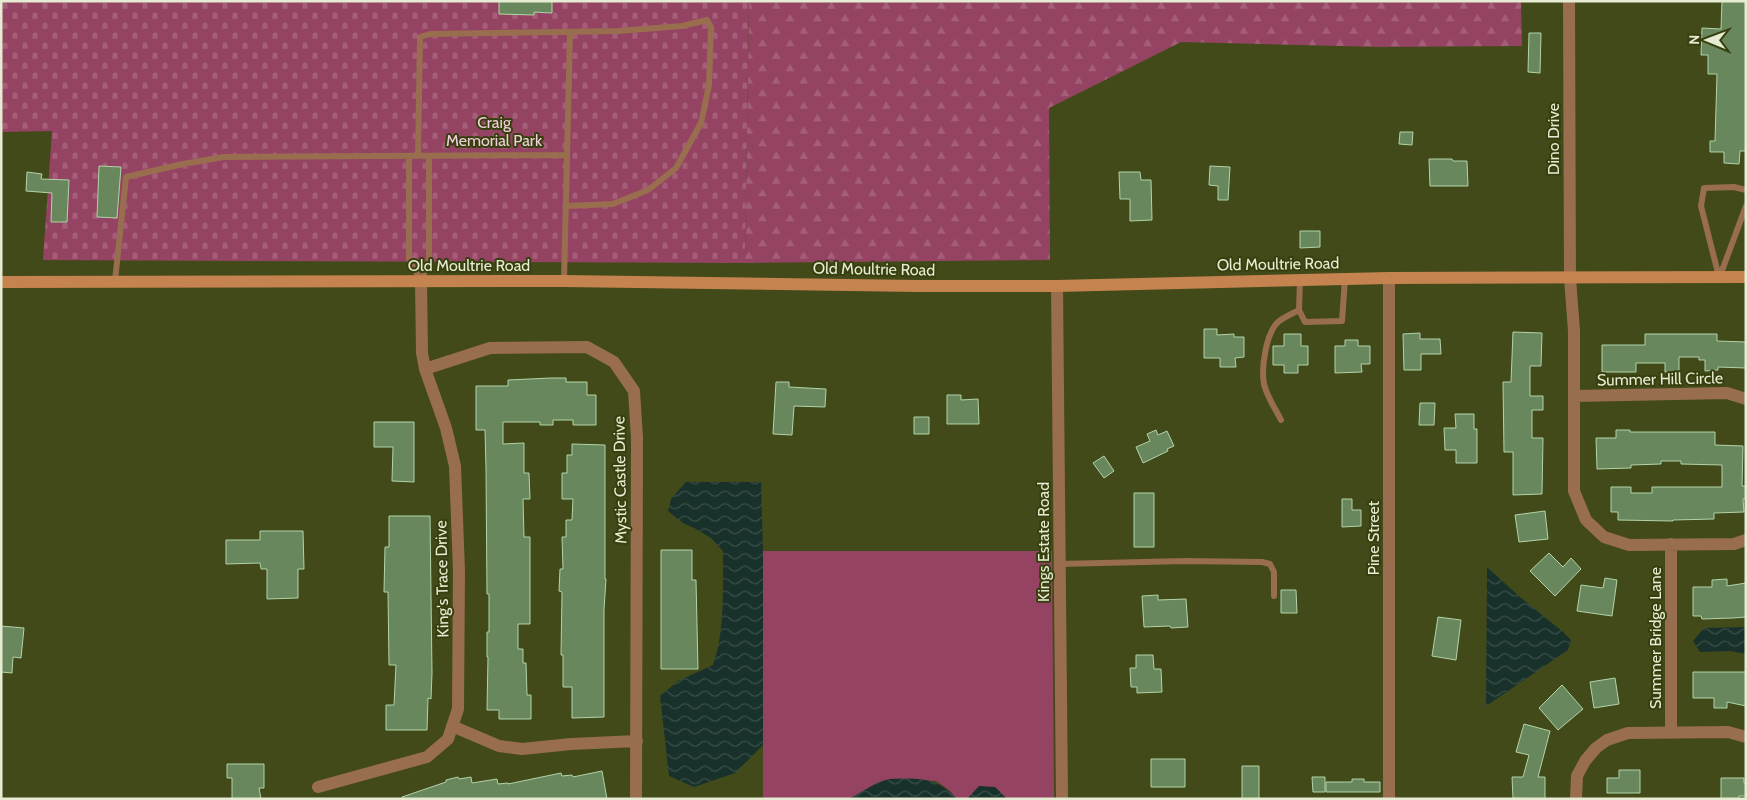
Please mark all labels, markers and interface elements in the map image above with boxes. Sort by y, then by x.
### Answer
north arrow [1682,15,1732,65]
text: N [1685,35,1703,45]
street label: Dino Drive [1544,103,1563,175]
park label: Craig Memorial Park [446,113,543,150]
street label: Old Moultrie Road [1217,253,1339,275]
street label: Old Moultrie Road [408,256,530,275]
street label: Old Moultrie Road [813,258,935,280]
street label: Summer Hill Circle [1597,368,1723,390]
street label: Mystic Castle Drive [609,416,631,544]
street label: Kings Estate Road [1034,482,1053,602]
street label: Pine Street [1364,500,1383,575]
street label: King's Trace Drive [431,520,453,638]
street label: Summer Bridge Lane [1646,567,1665,709]

